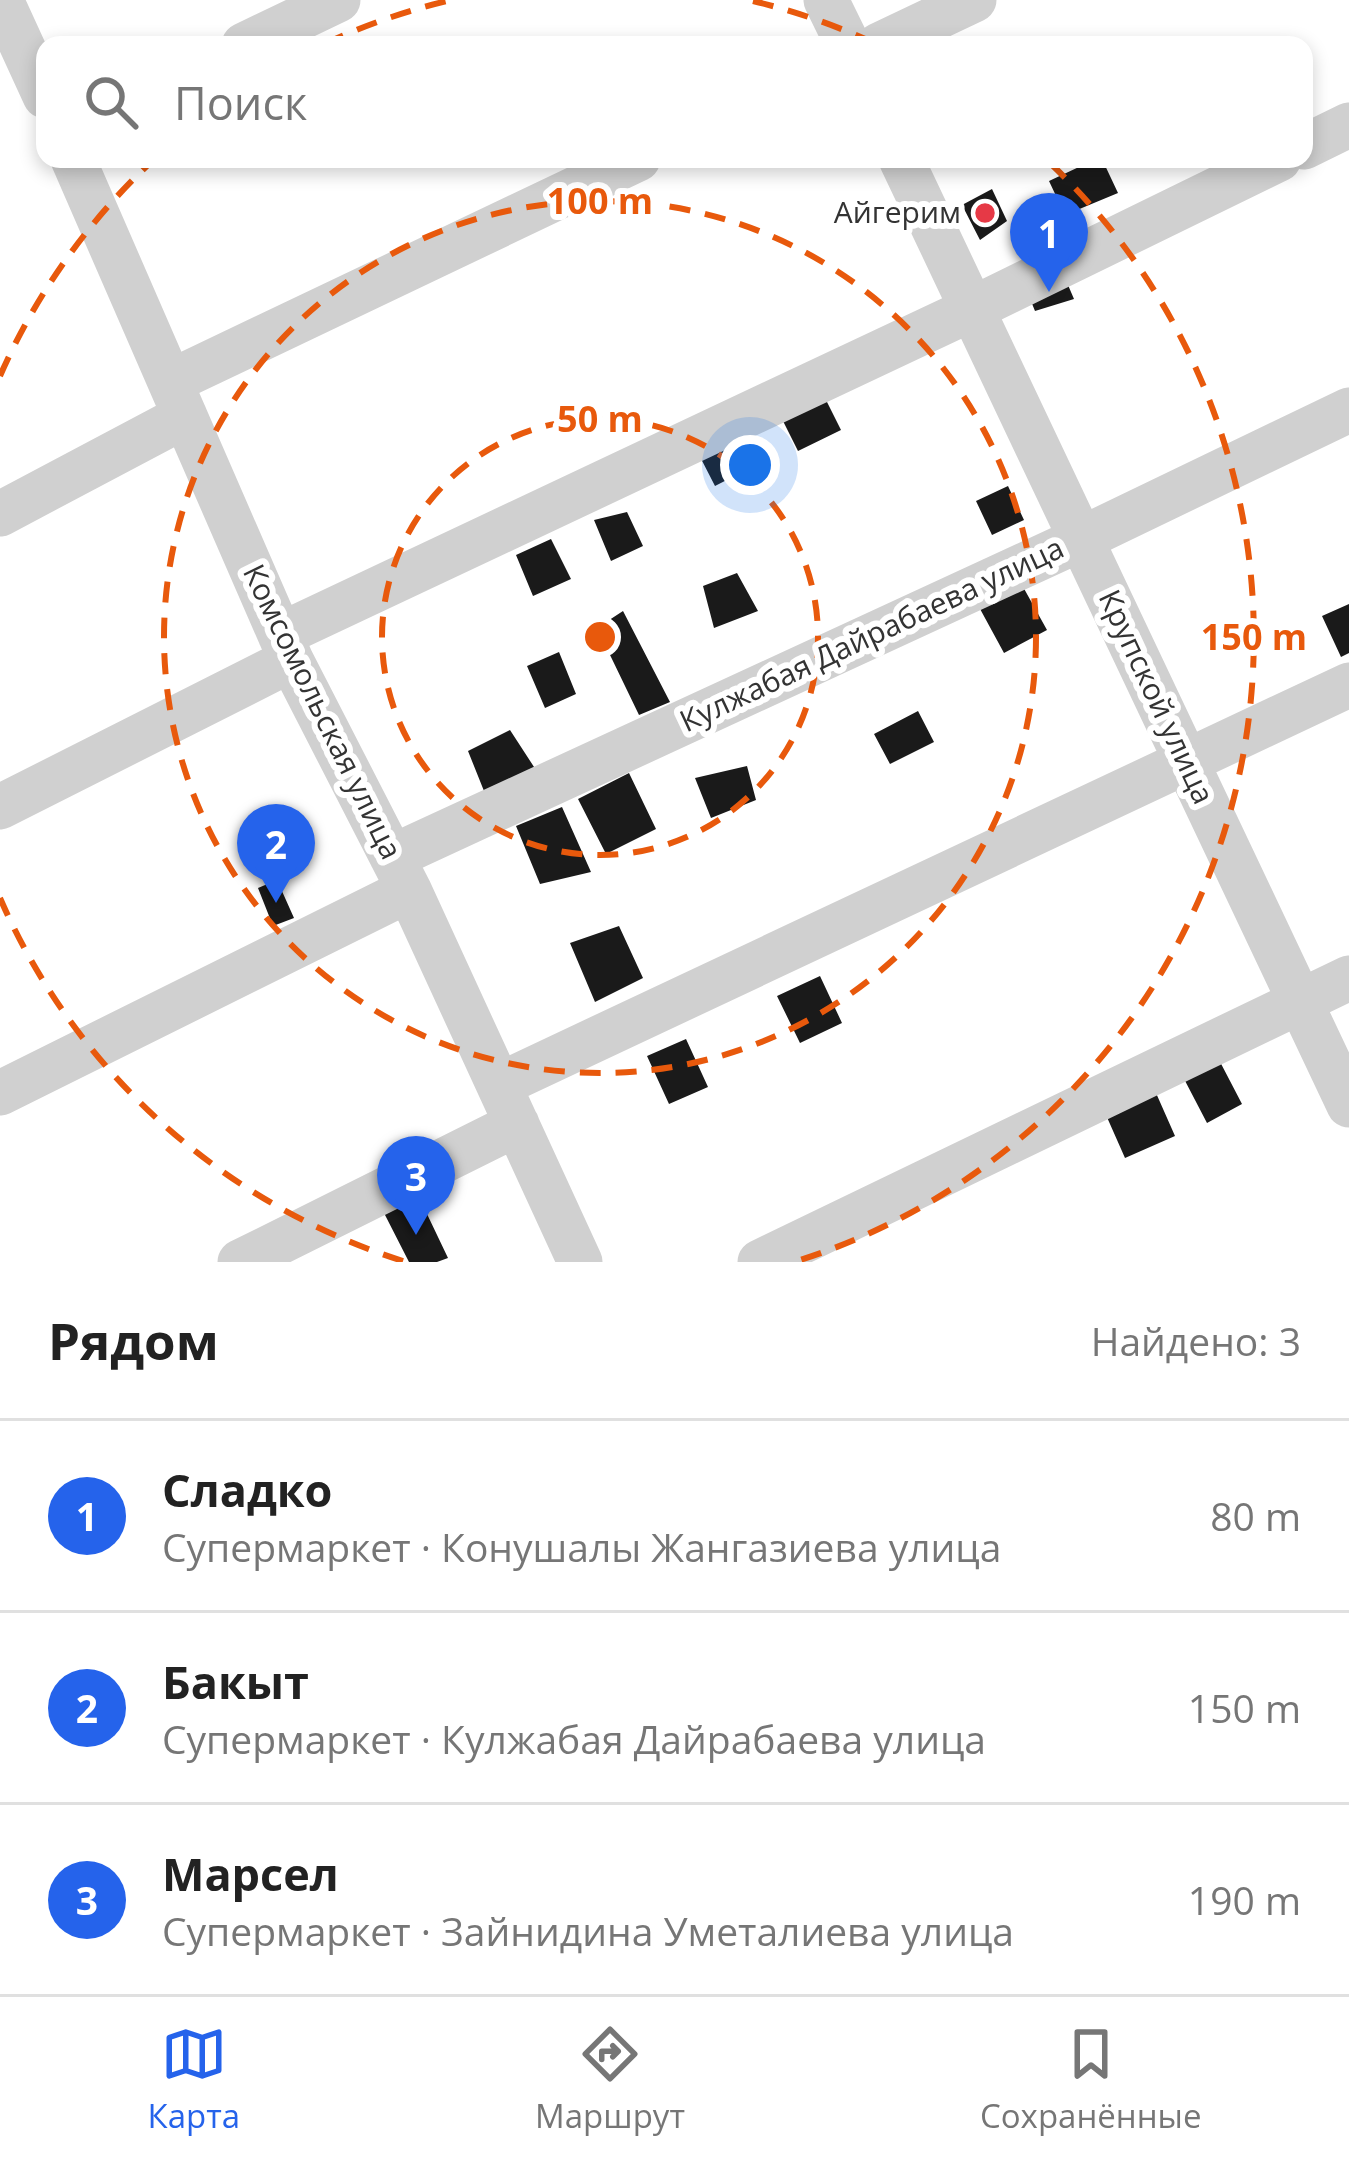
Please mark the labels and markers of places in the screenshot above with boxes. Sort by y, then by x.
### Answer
place label: Айгерим [834,191,961,232]
pin: 1 [1010,193,1088,292]
marker: Айгерим [972,200,998,226]
centre of rings [579,616,621,658]
pin: 2 [237,804,315,903]
pin: 3 [377,1136,455,1235]

